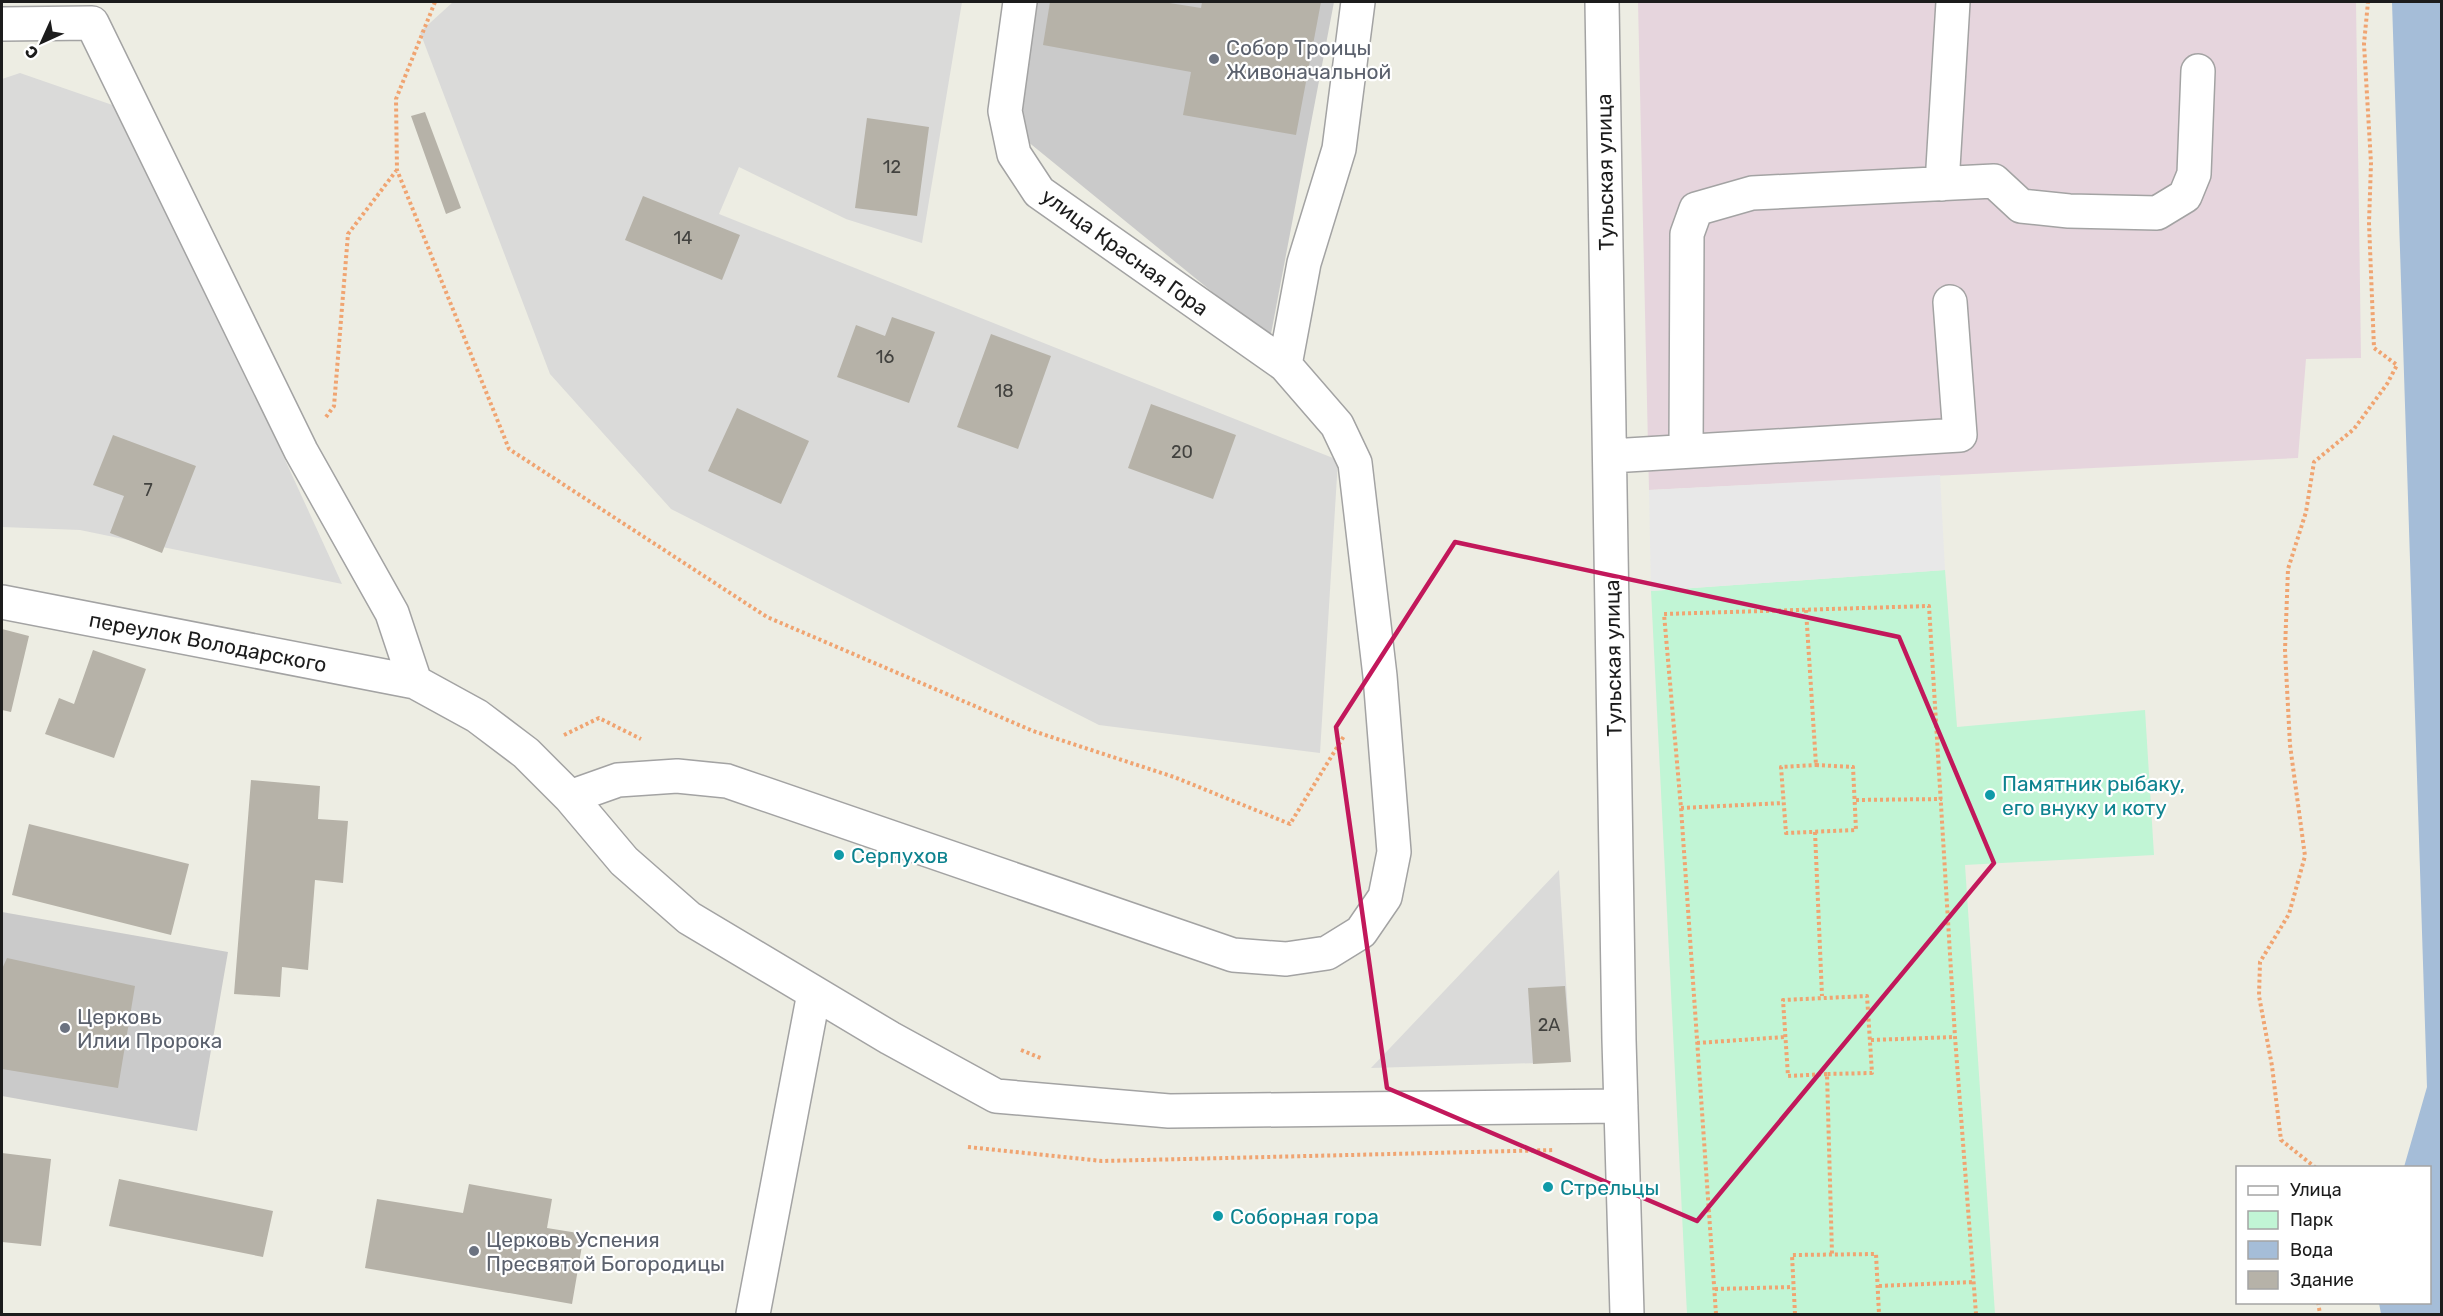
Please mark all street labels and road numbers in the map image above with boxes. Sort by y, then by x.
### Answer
street label: Тульская улица [1591,93,1619,251]
street label: улица Красная Гора [1037,183,1213,321]
street label: Тульская улица [1599,579,1627,737]
street label: переулок Володарского [87,607,329,677]

